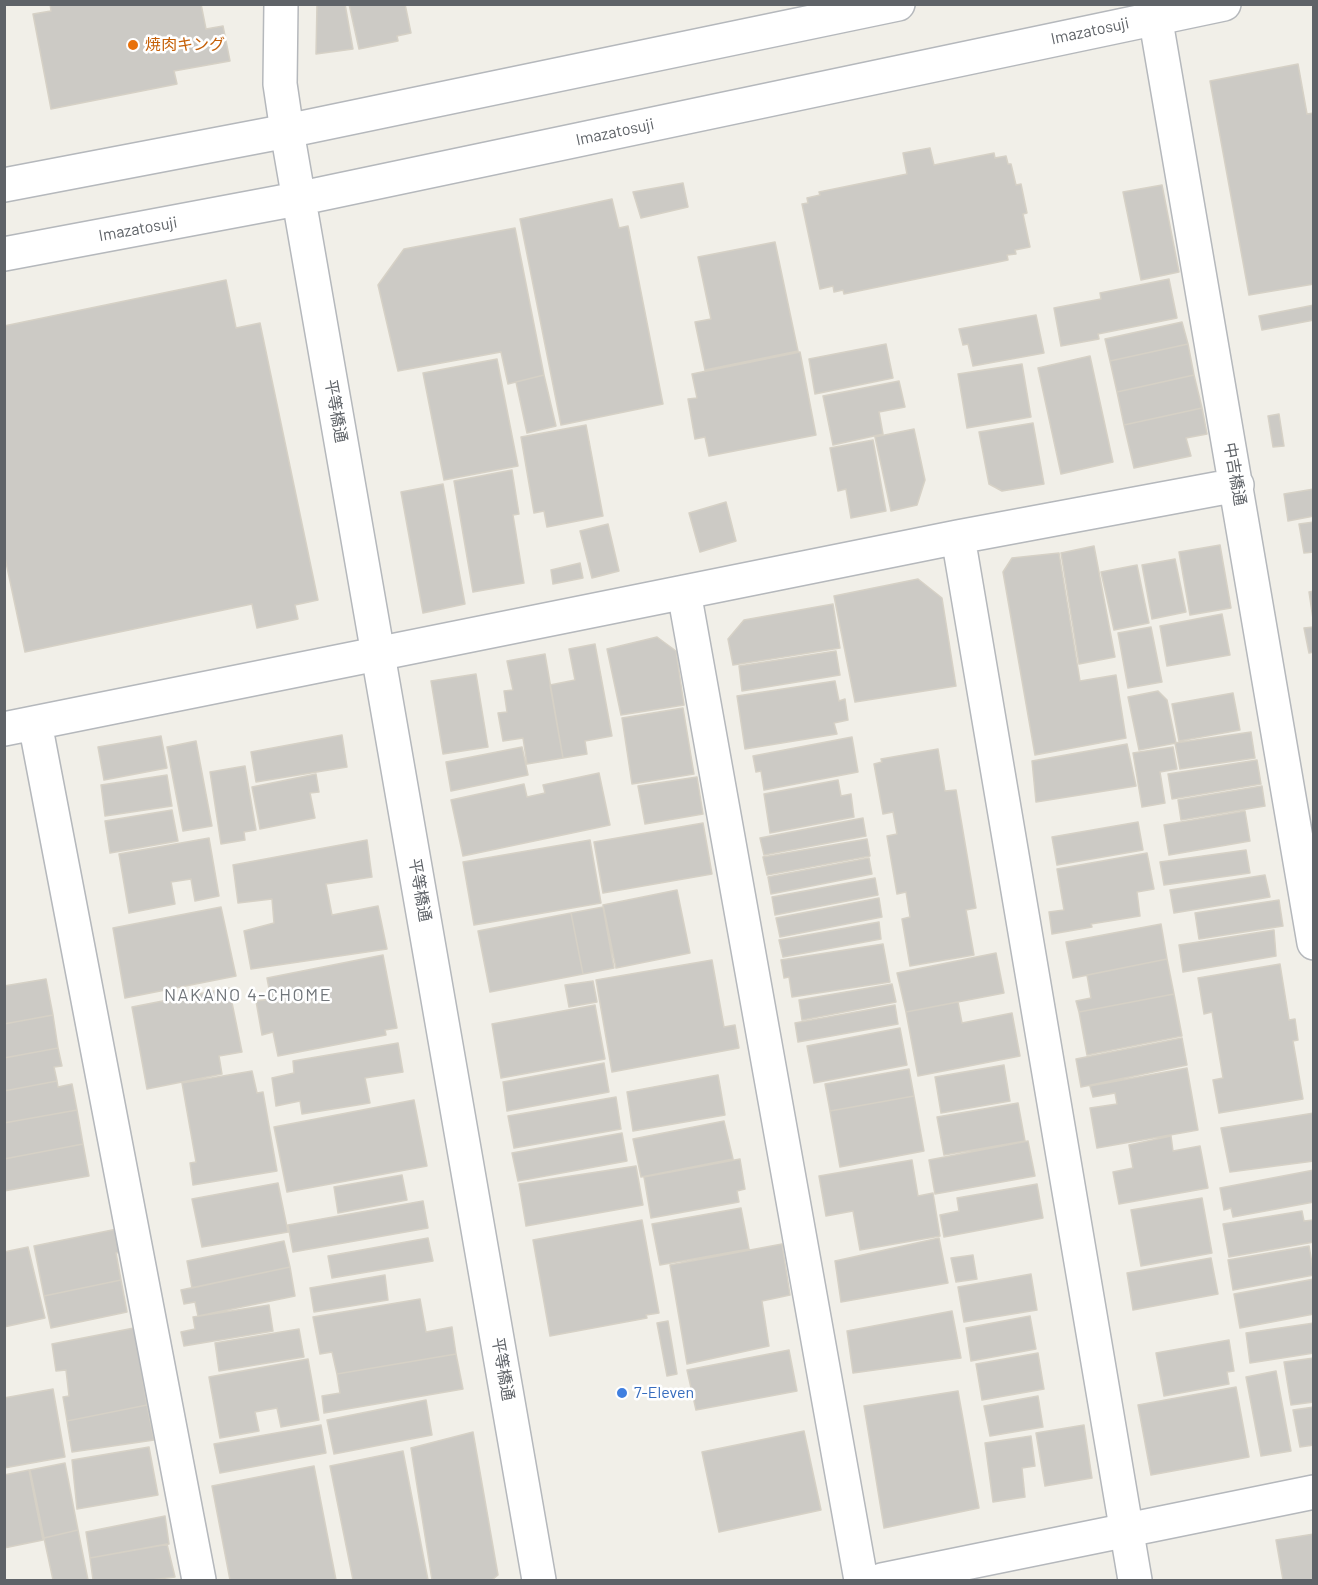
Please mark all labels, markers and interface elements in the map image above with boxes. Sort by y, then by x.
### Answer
street label: Imazatosuji [1049,13,1131,49]
place label: 焼肉キング [145,35,225,55]
marker: 焼肉キング [126,38,140,52]
street label: Imazatosuji [574,114,656,150]
street label: Imazatosuji [97,213,179,245]
street label: 平等橋通 [321,378,351,444]
street label: 中吉橋通 [1220,441,1250,507]
street label: 平等橋通 [405,857,435,923]
district label: NAKANO 4-CHOME [164,984,332,1006]
street label: 平等橋通 [488,1336,518,1402]
place label: 7-Eleven [634,1383,694,1403]
marker: 7-Eleven [615,1386,629,1400]

